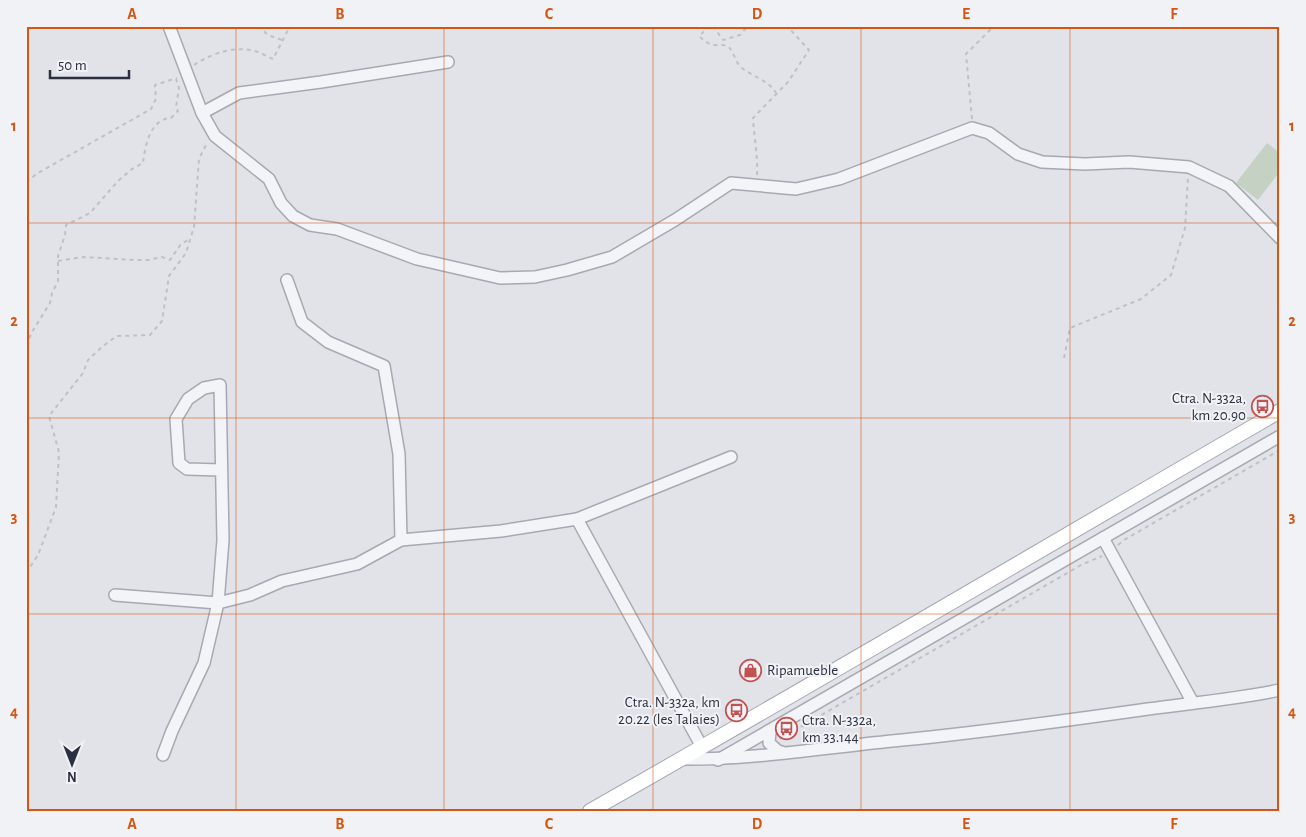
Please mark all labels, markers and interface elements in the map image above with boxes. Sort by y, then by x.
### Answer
text: A [127,6,137,22]
text: B [335,6,345,22]
text: C [545,6,554,22]
text: D [752,6,763,22]
text: E [962,6,970,22]
text: F [1170,6,1178,22]
scale bar [50,48,129,80]
text: 50 m [58,58,87,73]
text: 1 [11,118,17,134]
text: 1 [1289,118,1295,134]
text: 2 [10,313,18,329]
text: 2 [1288,313,1296,329]
place label: Ctra. N-332a, km 20.90 [1172,391,1246,423]
bus stop icon: Ctra. N-332a, km 20.90 [1250,395,1274,419]
text: 3 [11,509,18,525]
text: 3 [1289,509,1296,525]
shop icon: Ripamueble [739,658,763,682]
place label: Ripamueble [767,663,838,678]
place label: Ctra. N-332a, km 20.22 (les Talaies) [618,695,720,727]
bus stop icon: Ctra. N-332a, km 20.22 (les Talaies) [724,699,748,723]
text: 4 [10,704,18,720]
text: 4 [1288,704,1296,720]
place label: Ctra. N-332a, km 33.144 [802,713,876,745]
bus stop icon: Ctra. N-332a, km 33.144 [774,717,798,741]
north arrow [48,740,98,790]
text: N [67,769,77,783]
text: A [127,816,137,832]
text: B [335,816,345,832]
text: C [545,816,554,832]
text: D [752,816,763,832]
text: E [962,816,970,832]
text: F [1170,816,1178,832]

